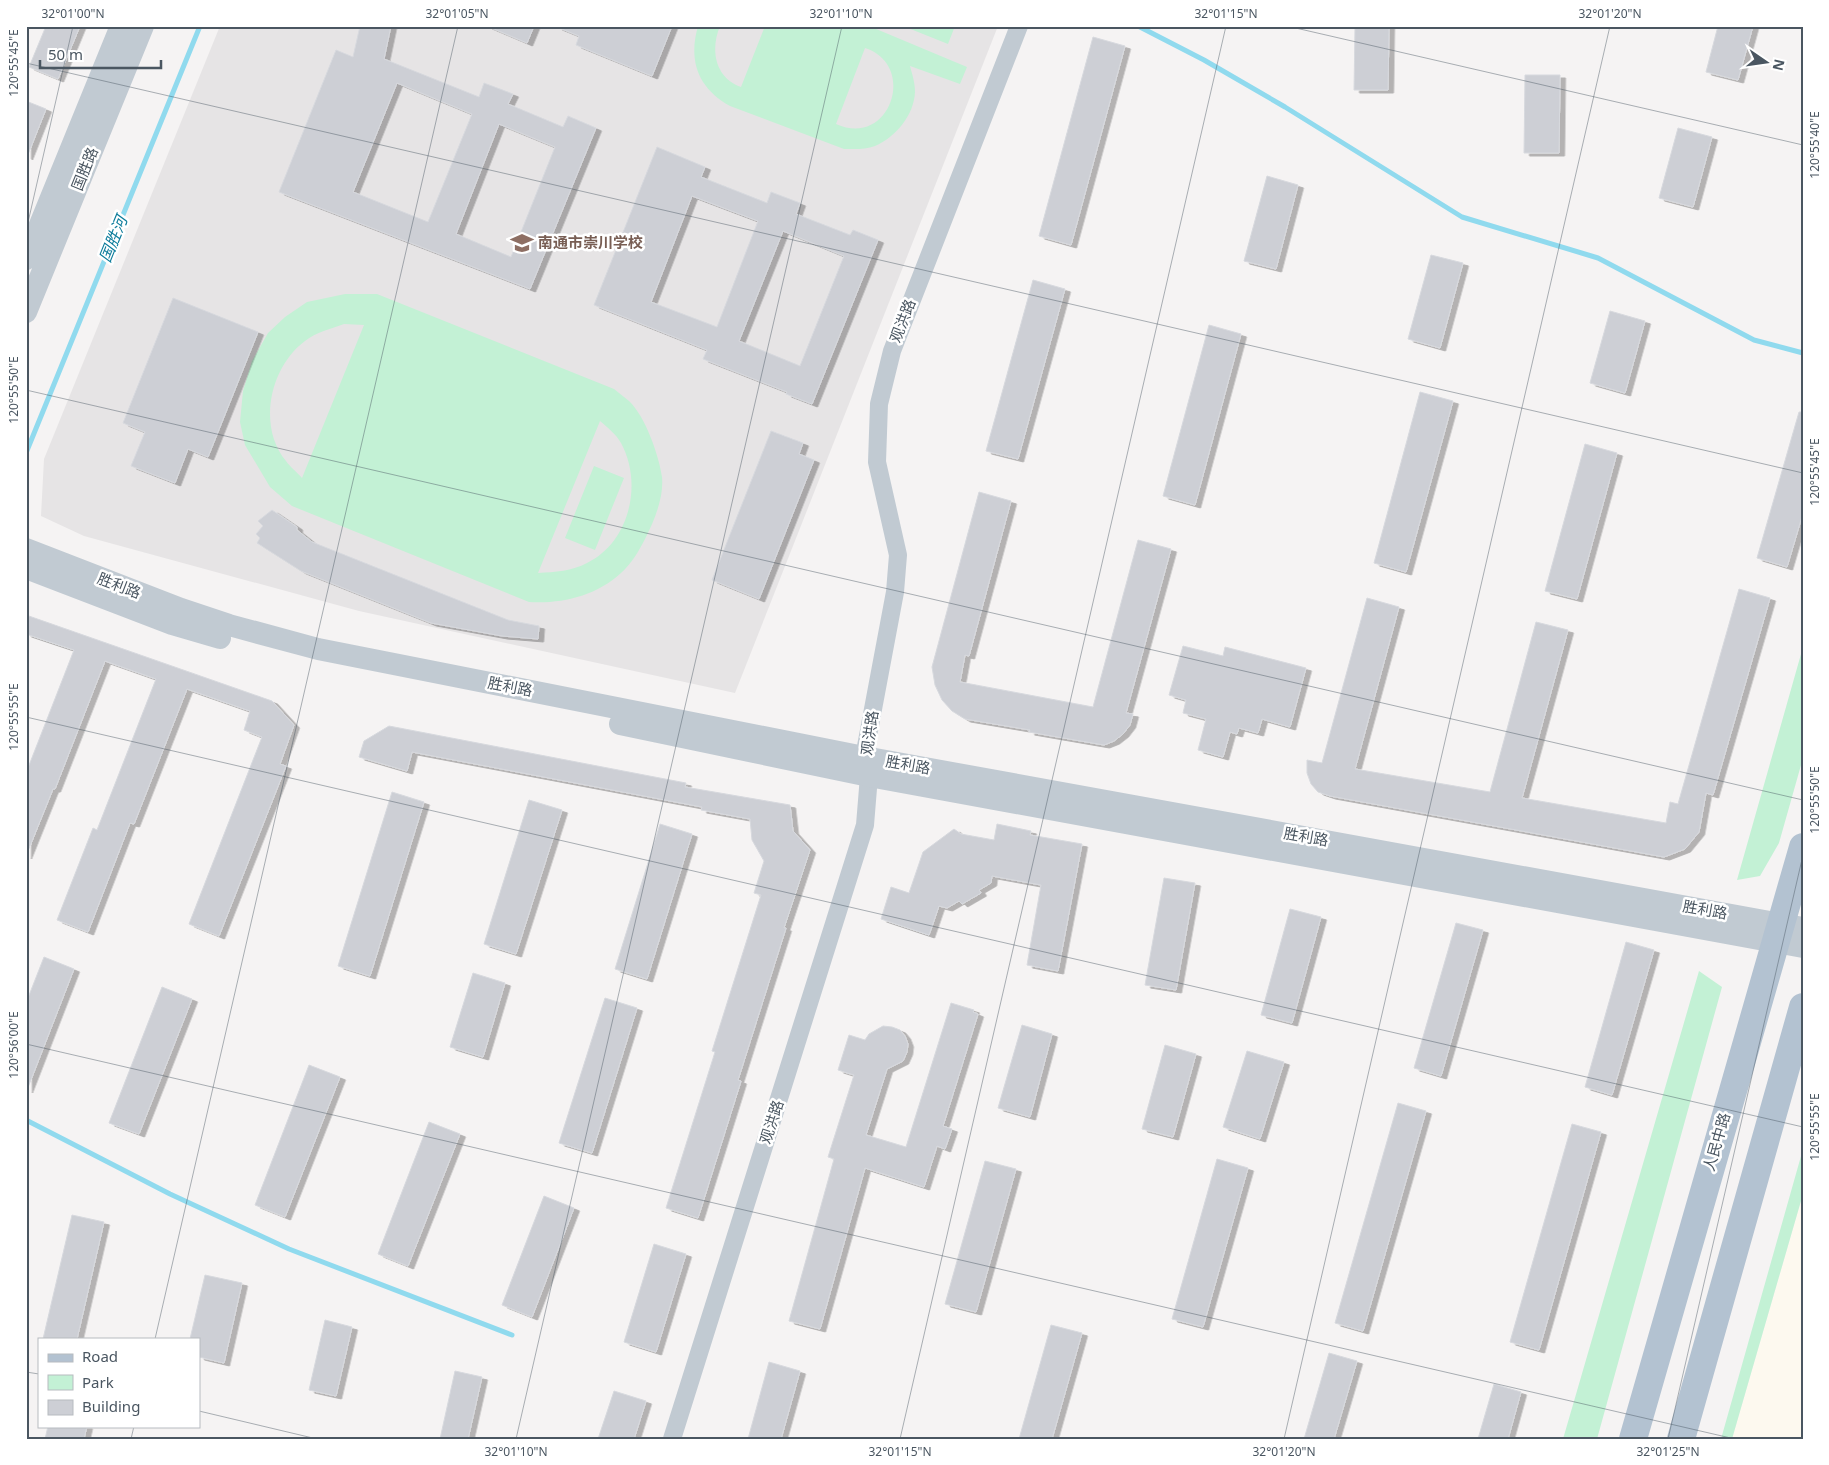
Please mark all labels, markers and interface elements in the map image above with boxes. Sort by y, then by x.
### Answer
text: 32°01'00"N [41,5,105,22]
text: 32°01'05"N [425,5,489,22]
text: 32°01'10"N [809,5,873,22]
text: 32°01'15"N [1194,5,1258,22]
text: 32°01'20"N [1578,5,1642,22]
text: 120°55'45"E [5,29,22,97]
scale bar [40,38,161,70]
north arrow [1742,38,1792,88]
text: 50 m [48,44,83,64]
text: N [1769,57,1790,73]
text: 120°55'40"E [1806,111,1823,179]
street label: 国胜路 [66,144,102,193]
water label: 国胜河 [94,210,133,265]
school or university icon: 南通市崇川学校 [509,230,535,256]
place label: 南通市崇川学校 [538,232,643,252]
street label: 观洪路 [885,296,919,345]
text: 120°55'50"E [5,356,22,424]
text: 120°55'45"E [1806,438,1823,506]
street label: 胜利路 [95,568,144,602]
street label: 胜利路 [486,672,534,700]
text: 120°55'55"E [5,683,22,751]
street label: 观洪路 [856,709,882,757]
street label: 胜利路 [884,750,932,778]
text: 120°55'50"E [1806,766,1823,834]
street label: 胜利路 [1282,822,1330,850]
street label: 胜利路 [1681,895,1729,923]
text: 120°56'00"E [5,1011,22,1079]
text: 120°55'55"E [1806,1093,1823,1161]
street label: 观洪路 [755,1097,788,1146]
street label: 人民中路 [1698,1110,1734,1173]
legend [38,1338,200,1428]
text: Road [82,1346,118,1366]
text: Park [82,1372,114,1392]
text: Building [82,1396,140,1416]
text: 32°01'10"N [484,1443,548,1460]
text: 32°01'15"N [868,1443,932,1460]
text: 32°01'20"N [1252,1443,1316,1460]
text: 32°01'25"N [1636,1443,1700,1460]

